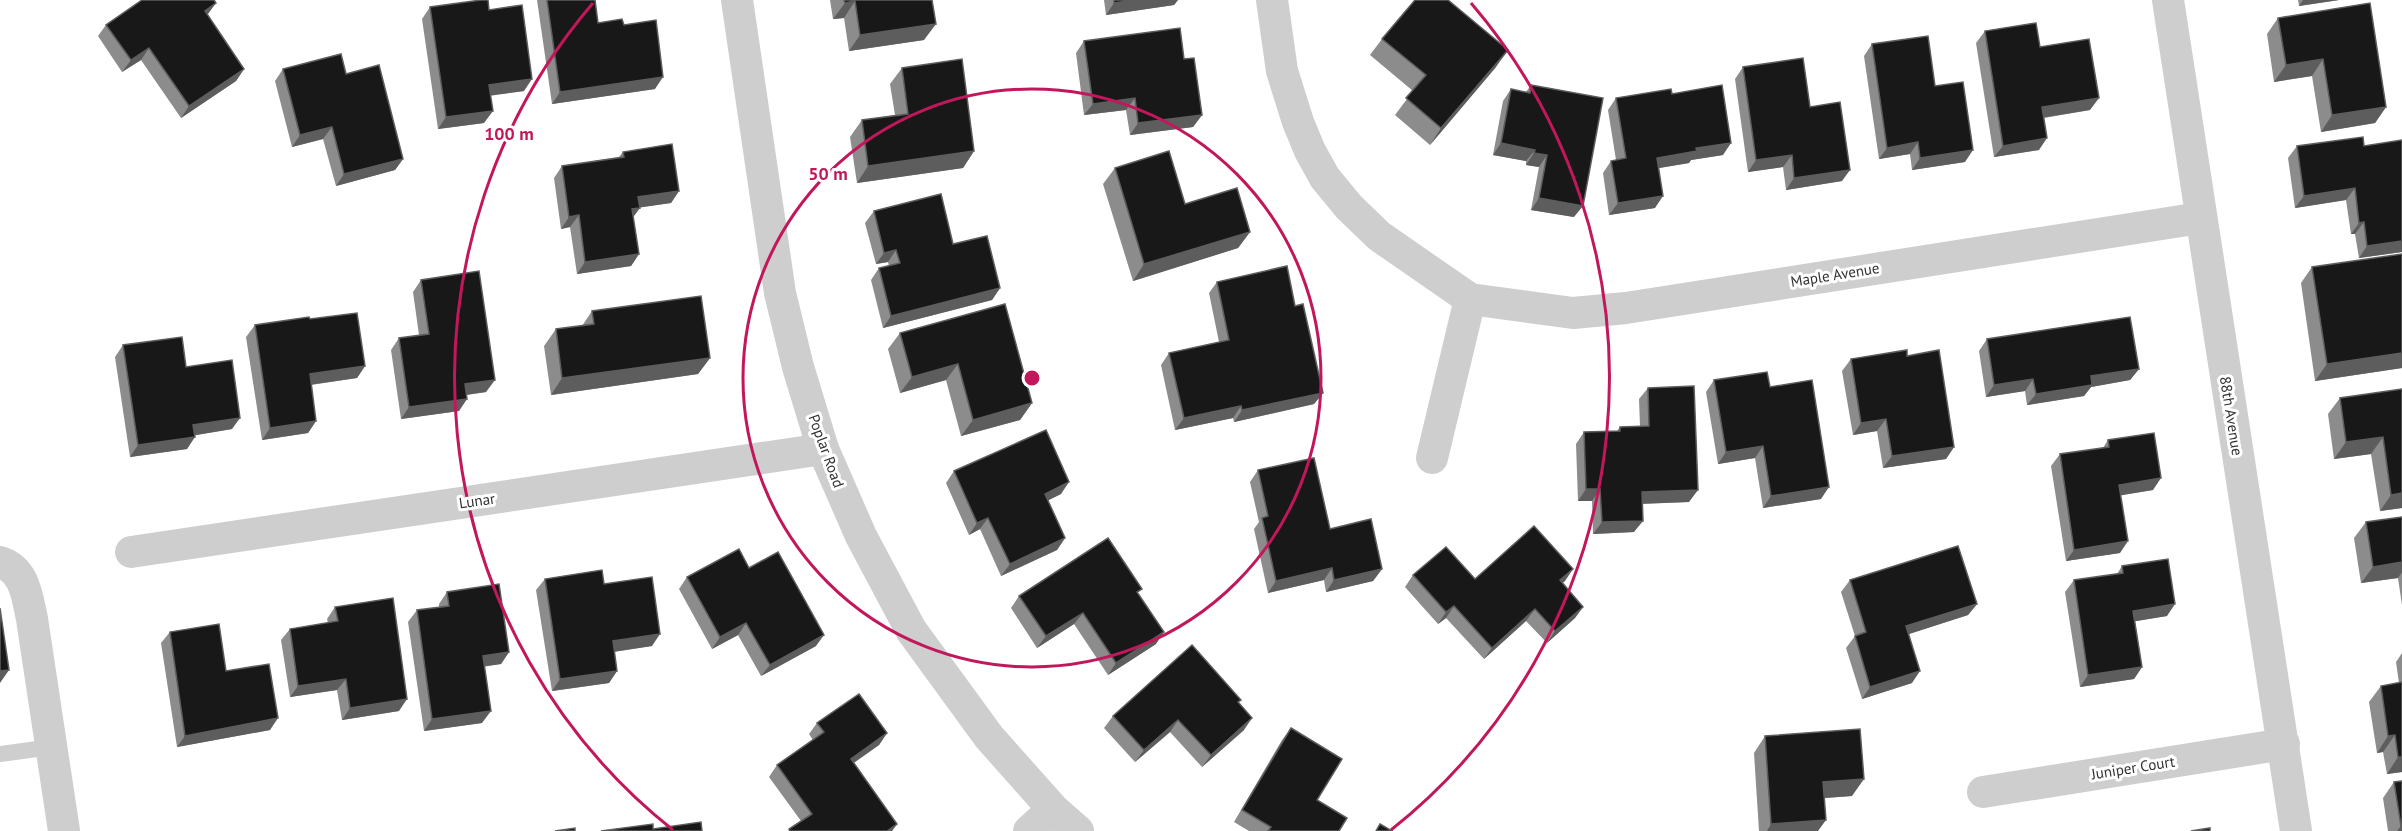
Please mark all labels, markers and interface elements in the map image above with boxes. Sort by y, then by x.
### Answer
text: 100 m [484,122,534,145]
text: 50 m [808,162,848,185]
street label: Maple Avenue [1789,258,1881,291]
centre of rings [1022,368,1042,388]
street label: 88th Avenue [2216,375,2247,457]
street label: Poplar Road [804,412,849,490]
street label: Lunar [458,489,496,512]
street label: Juniper Court [2089,752,2176,784]

